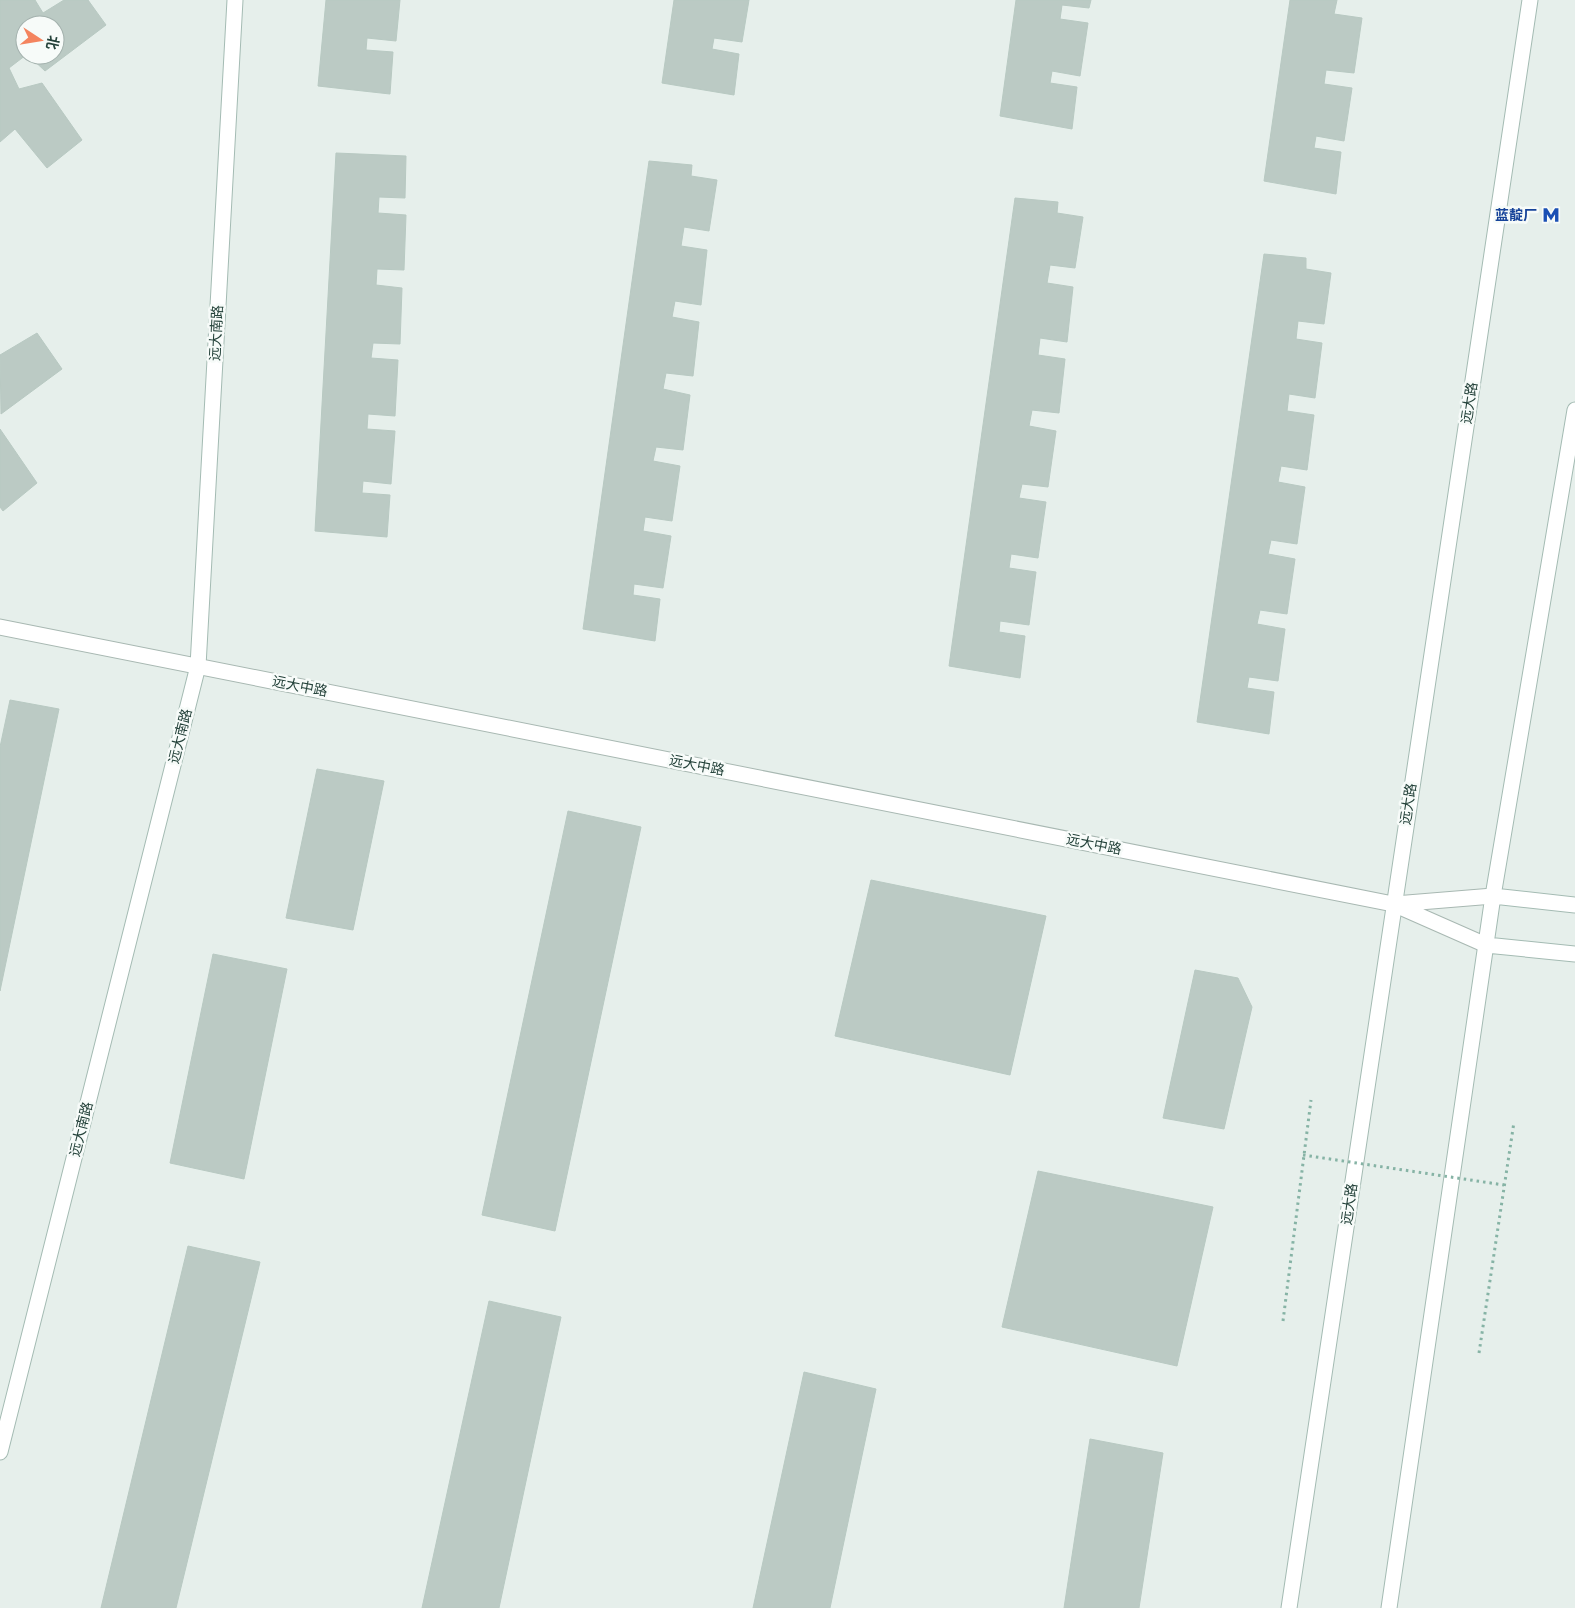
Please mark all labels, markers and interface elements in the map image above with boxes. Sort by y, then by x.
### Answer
north arrow [15,15,65,65]
text: 北 [42,34,63,51]
metro station icon: 蓝靛厂 [1541,205,1561,225]
place label: 蓝靛厂 [1495,206,1537,224]
street label: 远大南路 [206,305,226,361]
street label: 远大路 [1457,381,1481,425]
street label: 远大中路 [271,672,329,700]
street label: 远大南路 [164,707,196,765]
street label: 远大中路 [668,751,726,779]
street label: 远大路 [1396,782,1420,826]
street label: 远大中路 [1065,830,1123,858]
street label: 远大南路 [65,1100,97,1158]
street label: 远大路 [1337,1182,1361,1226]

